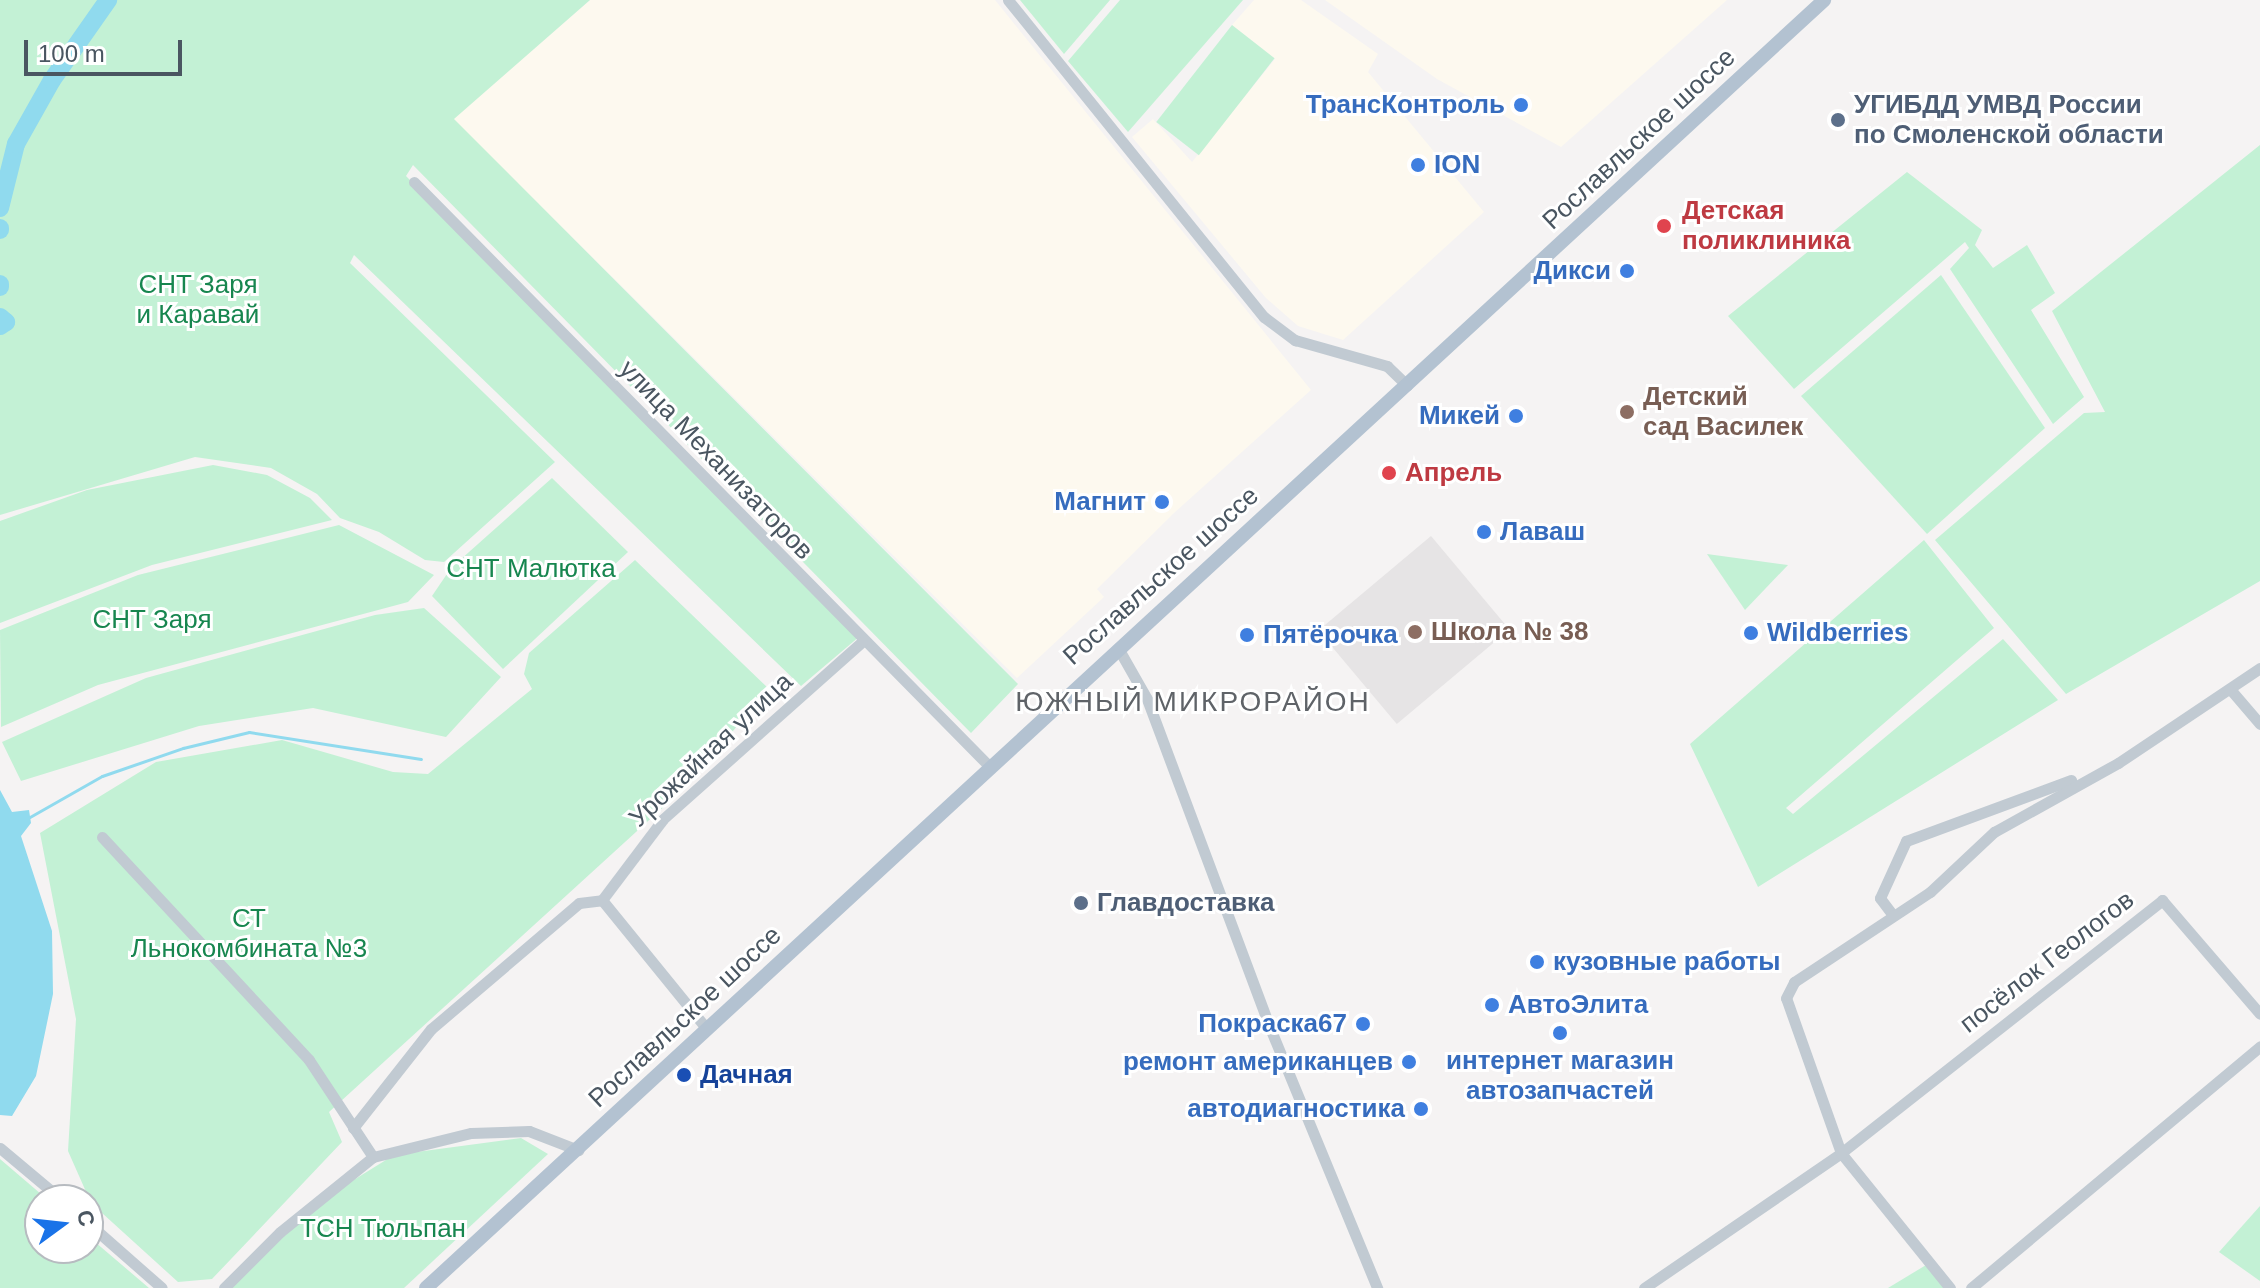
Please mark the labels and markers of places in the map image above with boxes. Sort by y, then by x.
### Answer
place label: ТрансКонтроль [1306,89,1505,121]
place label: УГИБДД УМВД России по Смоленской области [1854,89,2164,150]
marker: ТрансКонтроль [1512,96,1530,114]
marker: УГИБДД УМВД России по Смоленской области [1829,111,1847,129]
place label: ION [1434,149,1480,181]
marker: ION [1409,156,1427,174]
place label: Детская поликлиника [1682,195,1850,256]
marker: Детская поликлиника [1653,215,1675,237]
place label: Дикси [1533,255,1611,287]
marker: Дикси [1618,262,1636,280]
place label: Детский сад Василек [1643,381,1803,442]
place label: Микей [1419,400,1500,432]
marker: Детский сад Василек [1618,403,1636,421]
marker: Микей [1507,407,1525,425]
place label: Апрель [1405,457,1502,489]
marker: Апрель [1380,464,1398,482]
place label: Магнит [1054,486,1146,518]
marker: Магнит [1153,493,1171,511]
place label: Лаваш [1500,516,1585,548]
marker: Лаваш [1475,523,1493,541]
place label: Школа № 38 [1431,616,1588,648]
place label: Wildberries [1767,617,1908,649]
place label: Пятёрочка [1263,619,1398,651]
marker: Школа № 38 [1406,623,1424,641]
marker: Wildberries [1742,624,1760,642]
marker: Пятёрочка [1238,626,1256,644]
place label: Главдоставка [1097,887,1275,919]
marker: Главдоставка [1072,894,1090,912]
place label: кузовные работы [1553,946,1780,978]
marker: кузовные работы [1528,953,1546,971]
place label: АвтоЭлита [1508,989,1648,1021]
marker: АвтоЭлита [1483,996,1501,1014]
place label: Покраска67 [1198,1008,1347,1040]
marker: Покраска67 [1354,1015,1372,1033]
marker: интернет магазин автозапчастей [1551,1024,1569,1042]
place label: интернет магазин автозапчастей [1446,1045,1674,1106]
place label: ремонт американцев [1123,1046,1393,1078]
marker: ремонт американцев [1400,1053,1418,1071]
place label: Дачная [700,1059,793,1091]
marker: Дачная [675,1066,693,1084]
place label: автодиагностика [1187,1093,1405,1125]
marker: автодиагностика [1412,1100,1430,1118]

